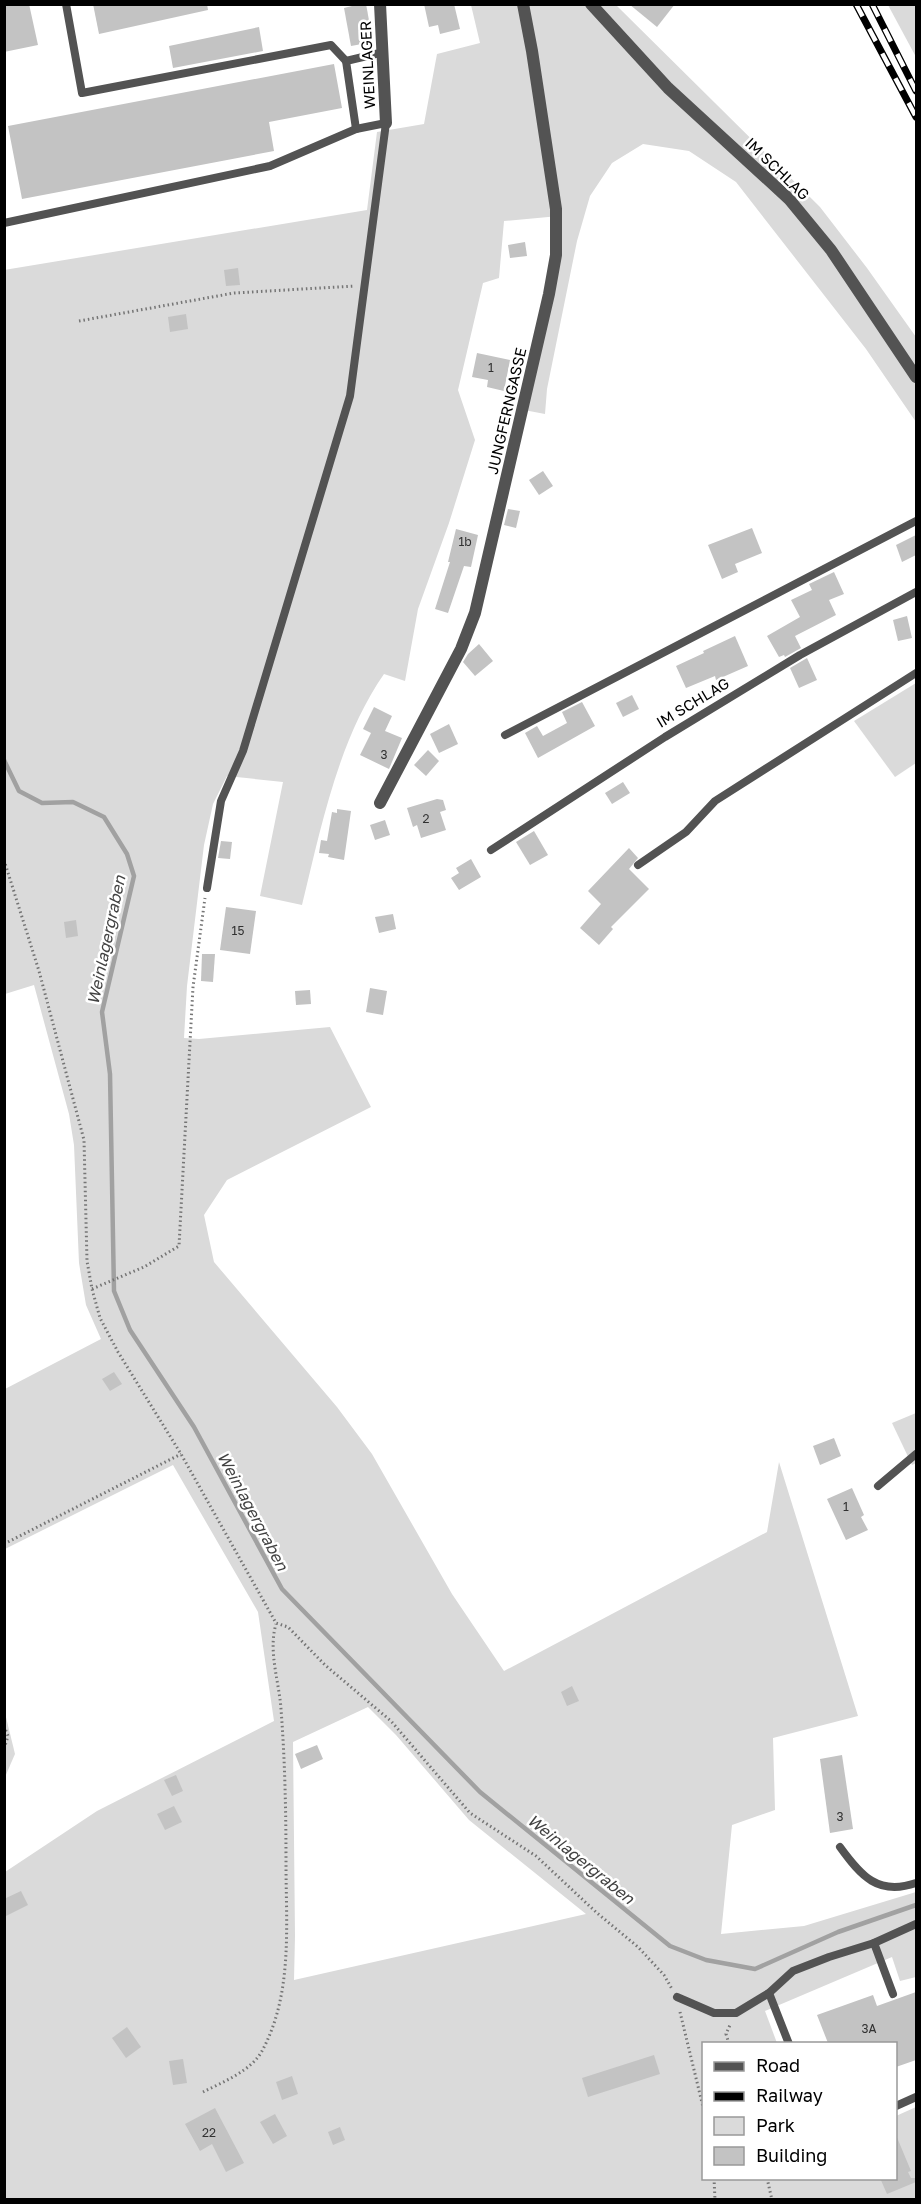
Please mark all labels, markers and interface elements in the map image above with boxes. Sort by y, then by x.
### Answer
street label: WEINLAGER [356,20,378,110]
street label: IM SCHLAG [742,133,813,203]
street label: JUNGFERNGASSE [483,346,529,476]
house number: 1 [488,360,494,375]
house number: 1b [458,534,472,549]
street label: IM SCHLAG [653,673,732,731]
house number: 3 [380,747,388,762]
house number: 2 [423,811,430,826]
water label: Weinlagergraben [83,873,130,1006]
house number: 15 [232,923,244,938]
water label: Weinlagergraben [213,1448,293,1575]
house number: 1 [843,1499,849,1514]
house number: 3 [836,1809,844,1824]
water label: Weinlagergraben [524,1810,639,1909]
house number: 3A [861,2021,877,2036]
legend [702,2042,897,2180]
text: Road [756,2054,800,2076]
text: Railway [756,2084,823,2106]
text: Park [756,2114,795,2136]
house number: 22 [202,2125,216,2140]
text: Building [756,2144,827,2166]

